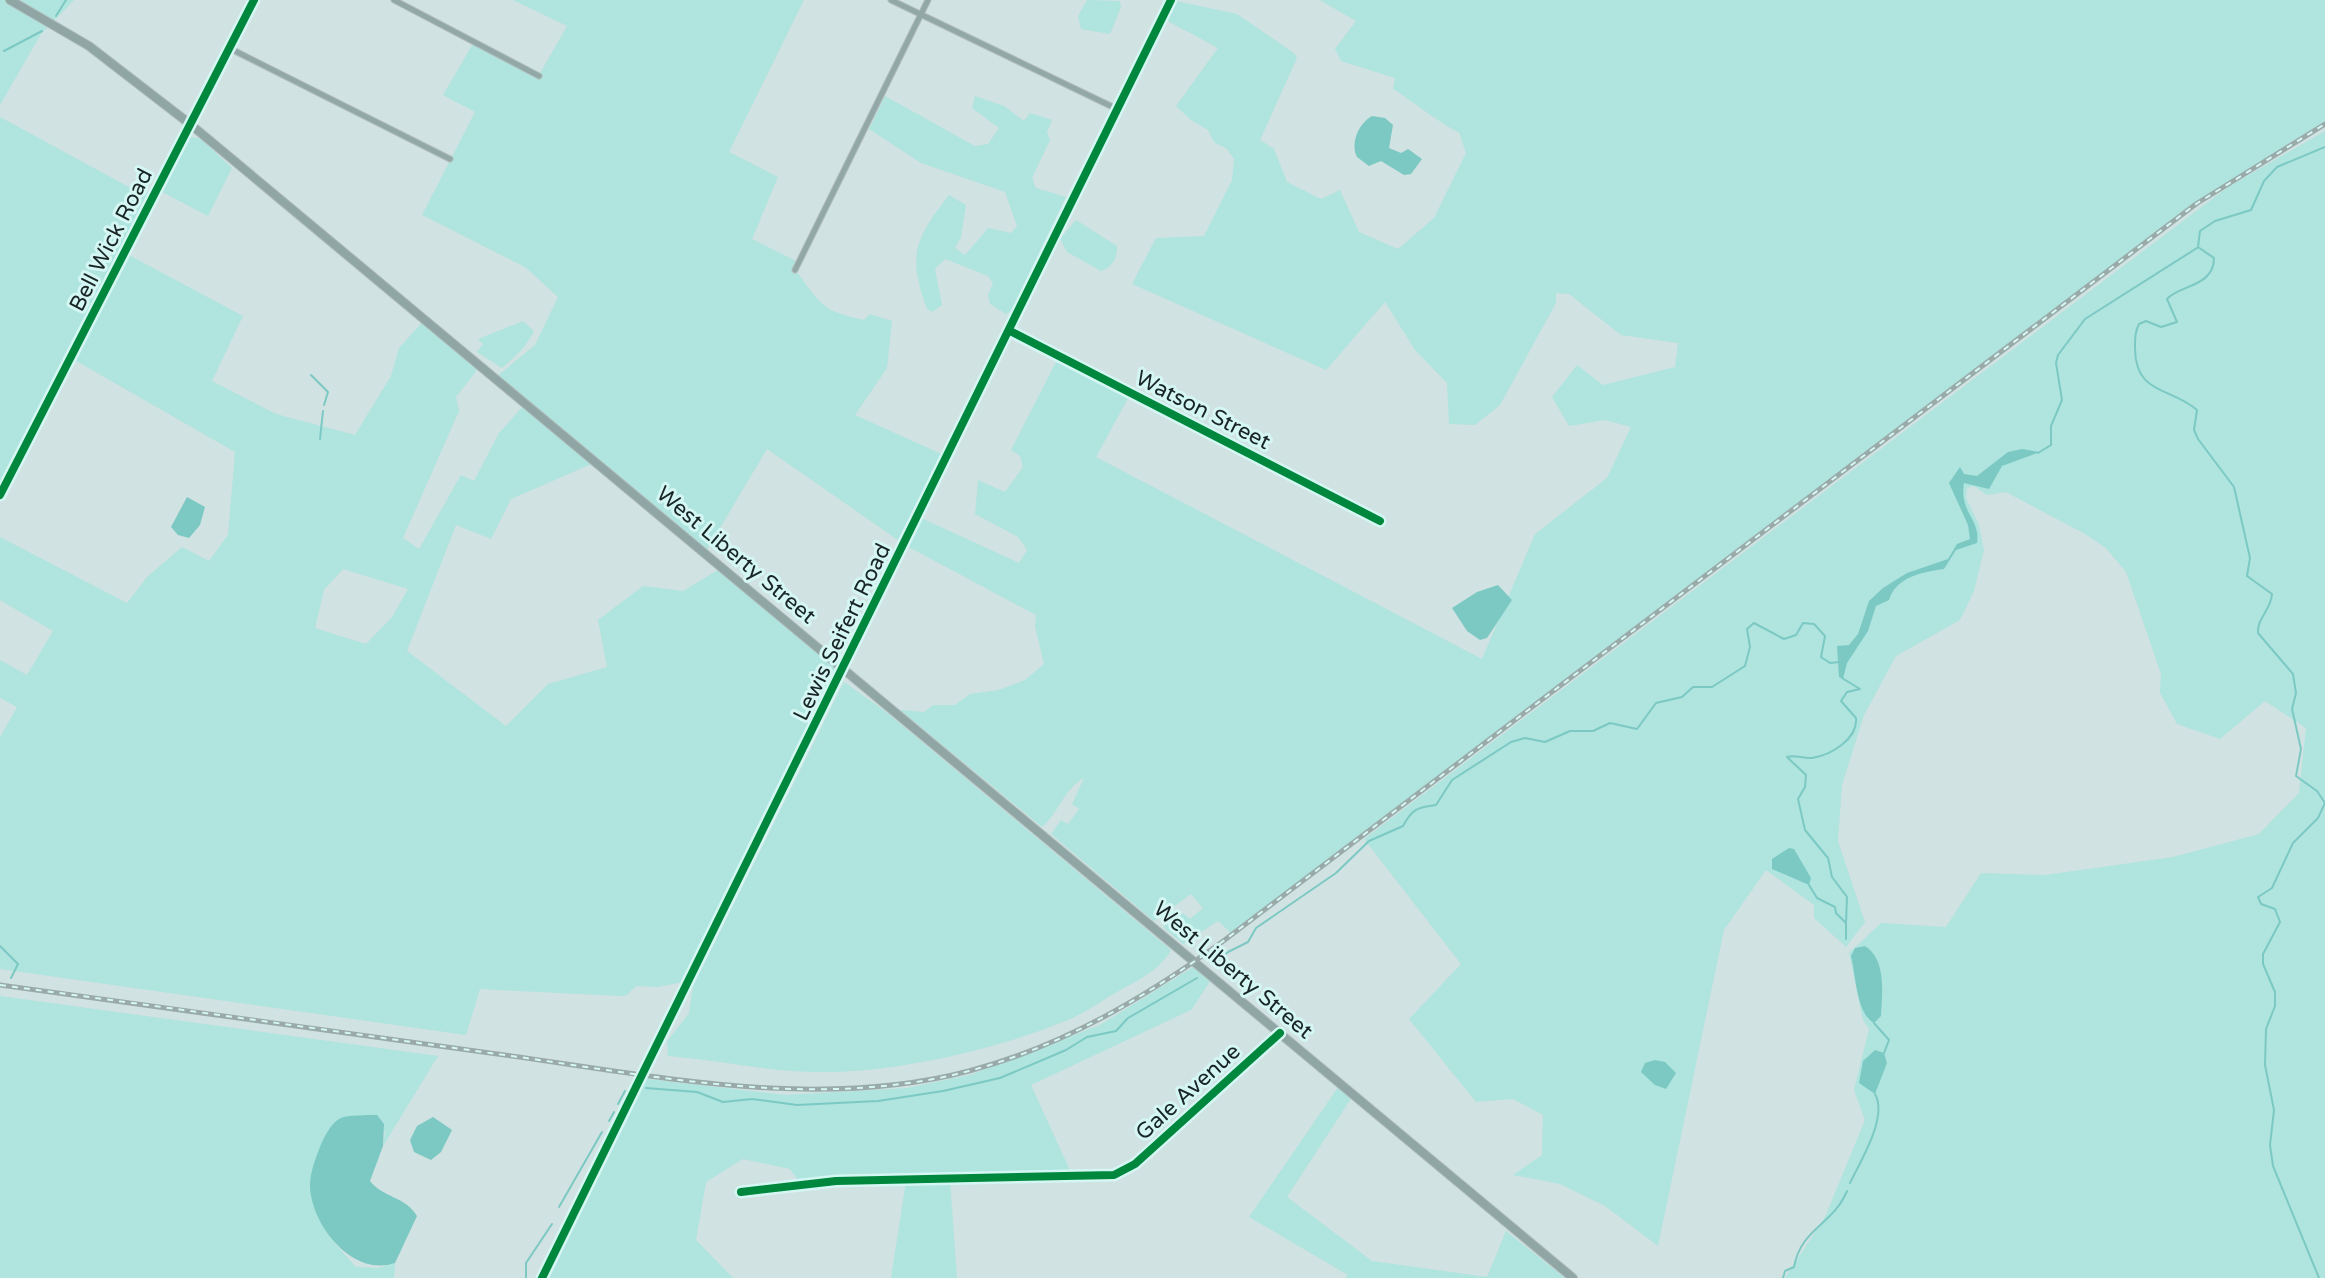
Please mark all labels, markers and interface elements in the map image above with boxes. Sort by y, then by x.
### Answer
street label: Bell Wick Road [64,164,158,316]
street label: Watson Street [1131,365,1275,455]
street label: West Liberty Street [651,481,821,629]
street label: Lewis Seifert Road [788,539,896,725]
street label: West Liberty Street [1148,896,1318,1044]
street label: Gale Avenue [1130,1038,1246,1146]

